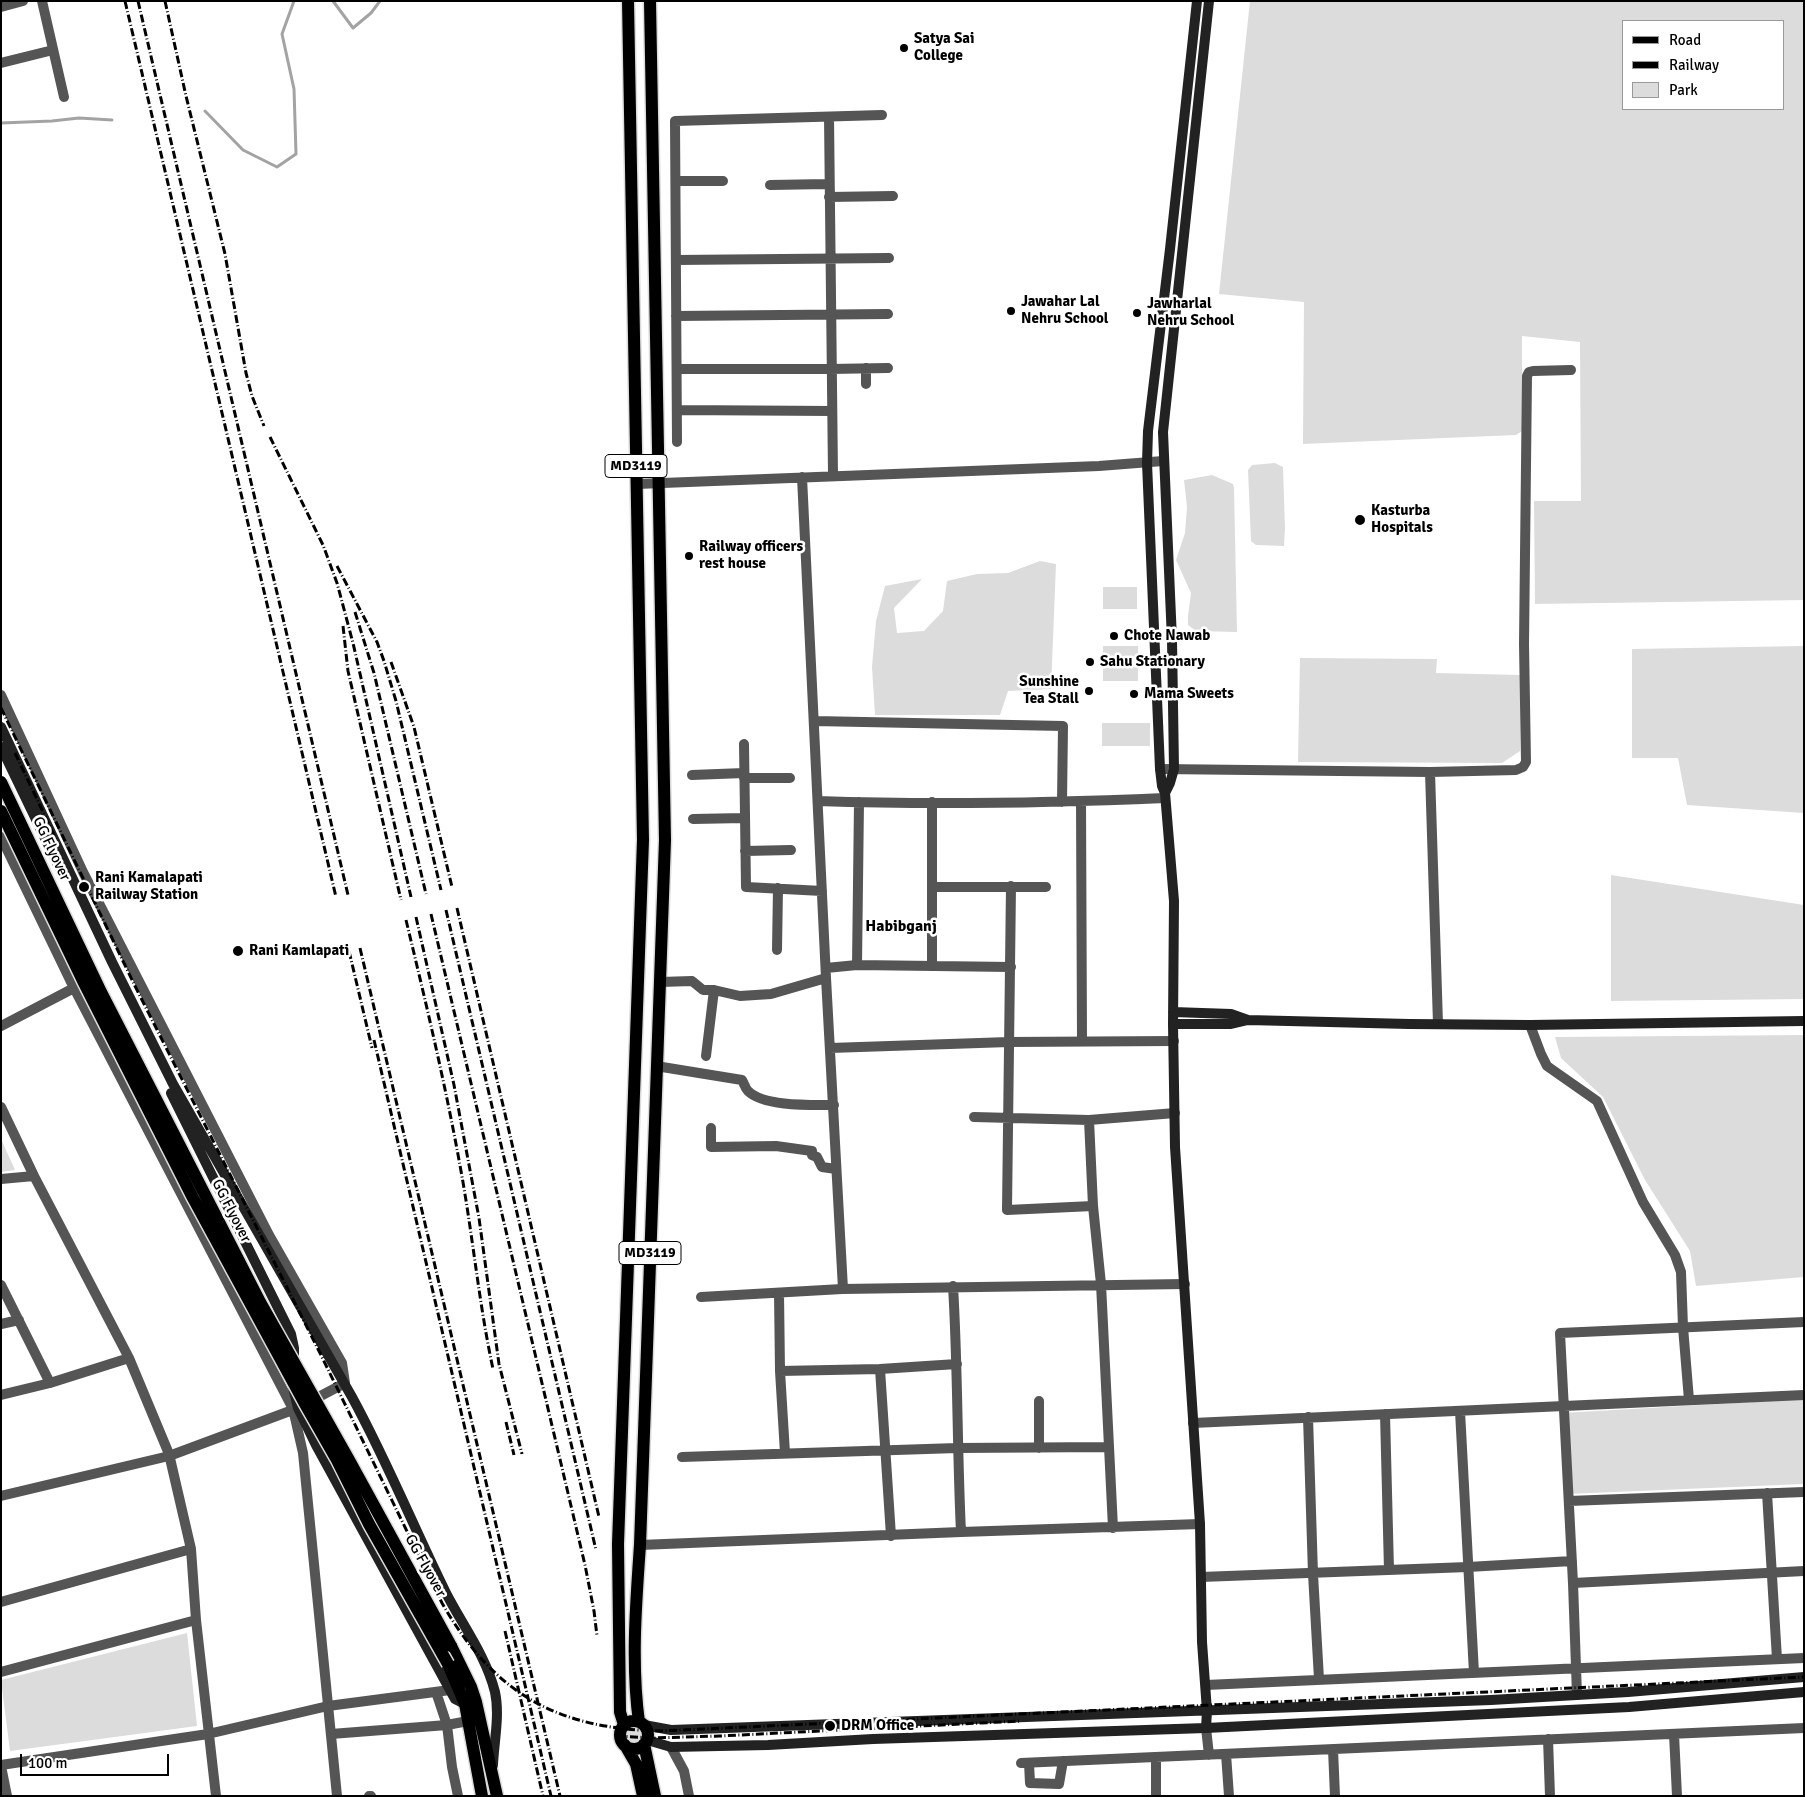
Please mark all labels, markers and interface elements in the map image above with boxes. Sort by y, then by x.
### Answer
legend [1622,20,1785,110]
place label: Satya Sai College [914,30,975,65]
text: Road [1669,31,1701,49]
marker: Satya Sai College [898,42,910,54]
text: Railway [1669,56,1719,74]
text: Park [1669,81,1698,99]
place label: Jawahar Lal Nehru School [1021,293,1108,328]
place label: Jawharlal Nehru School [1147,295,1234,330]
marker: Jawahar Lal Nehru School [1005,305,1017,317]
marker: Jawharlal Nehru School [1131,307,1143,319]
road number: MD3119 [605,454,667,478]
place label: Kasturba Hospitals [1371,502,1433,537]
marker: Kasturba Hospitals [1353,513,1367,527]
place label: Railway officers rest house [699,538,803,573]
marker: Railway officers rest house [683,550,695,562]
place label: Chote Nawab [1124,627,1210,645]
marker: Chote Nawab [1108,630,1120,642]
place label: Sahu Stationary [1100,653,1205,671]
marker: Sahu Stationary [1084,656,1096,668]
place label: Sunshine Tea Stall [1019,673,1079,708]
marker: Sunshine Tea Stall [1083,685,1095,697]
place label: Mama Sweets [1144,685,1234,703]
marker: Mama Sweets [1128,688,1140,700]
street label: GG Flyover [28,814,74,884]
place label: Rani Kamalapati Railway Station [95,869,203,904]
marker: Rani Kamalapati Railway Station [77,880,91,894]
district label: Habibganj [865,917,937,937]
place label: Rani Kamlapati [249,942,349,960]
marker: Rani Kamlapati [231,944,245,958]
street label: GG Flyover [207,1176,255,1246]
road number: MD3119 [619,1242,681,1264]
street label: GG Flyover [400,1532,450,1600]
place label: DRM Office [841,1717,914,1735]
marker: DRM Office [823,1719,837,1733]
scale bar [22,1744,171,1776]
text: 100 m [28,1754,68,1772]

